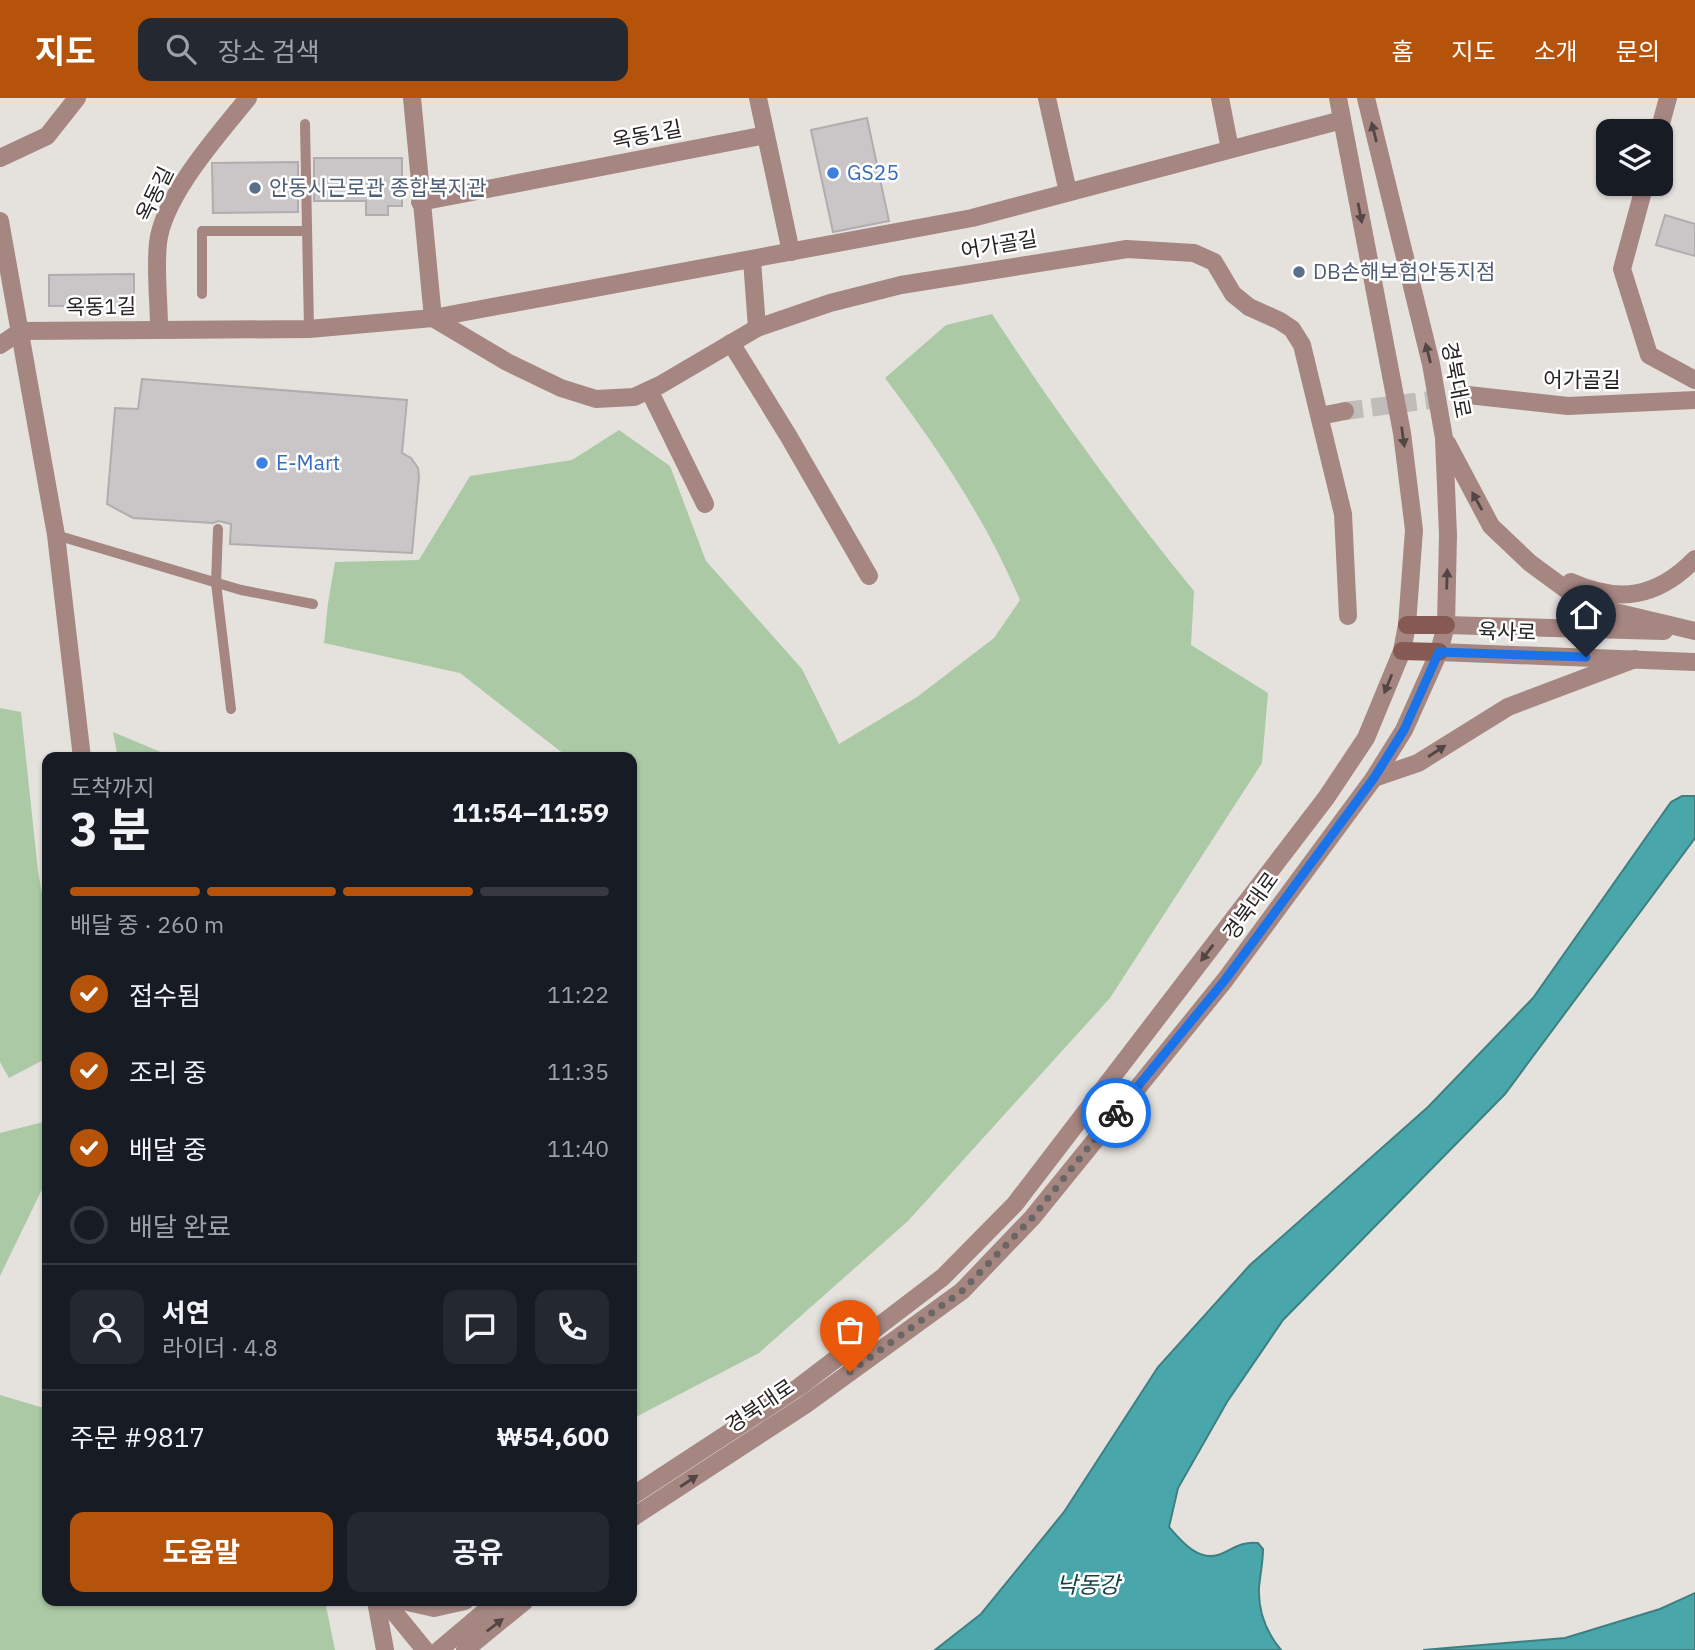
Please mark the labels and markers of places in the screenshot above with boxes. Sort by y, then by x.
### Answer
place label: GS25 [847,158,899,186]
marker: GS25 [825,165,841,181]
place label: 안동시근로관 종합복지관 [269,173,486,201]
marker: 안동시근로관 종합복지관 [247,180,263,196]
place label: DB손해보험안동지점 [1313,257,1495,285]
marker: DB손해보험안동지점 [1291,264,1307,280]
place label: E-Mart [276,448,340,476]
marker: E-Mart [254,455,270,471]
pin [1556,585,1616,657]
pin [820,1300,880,1372]

